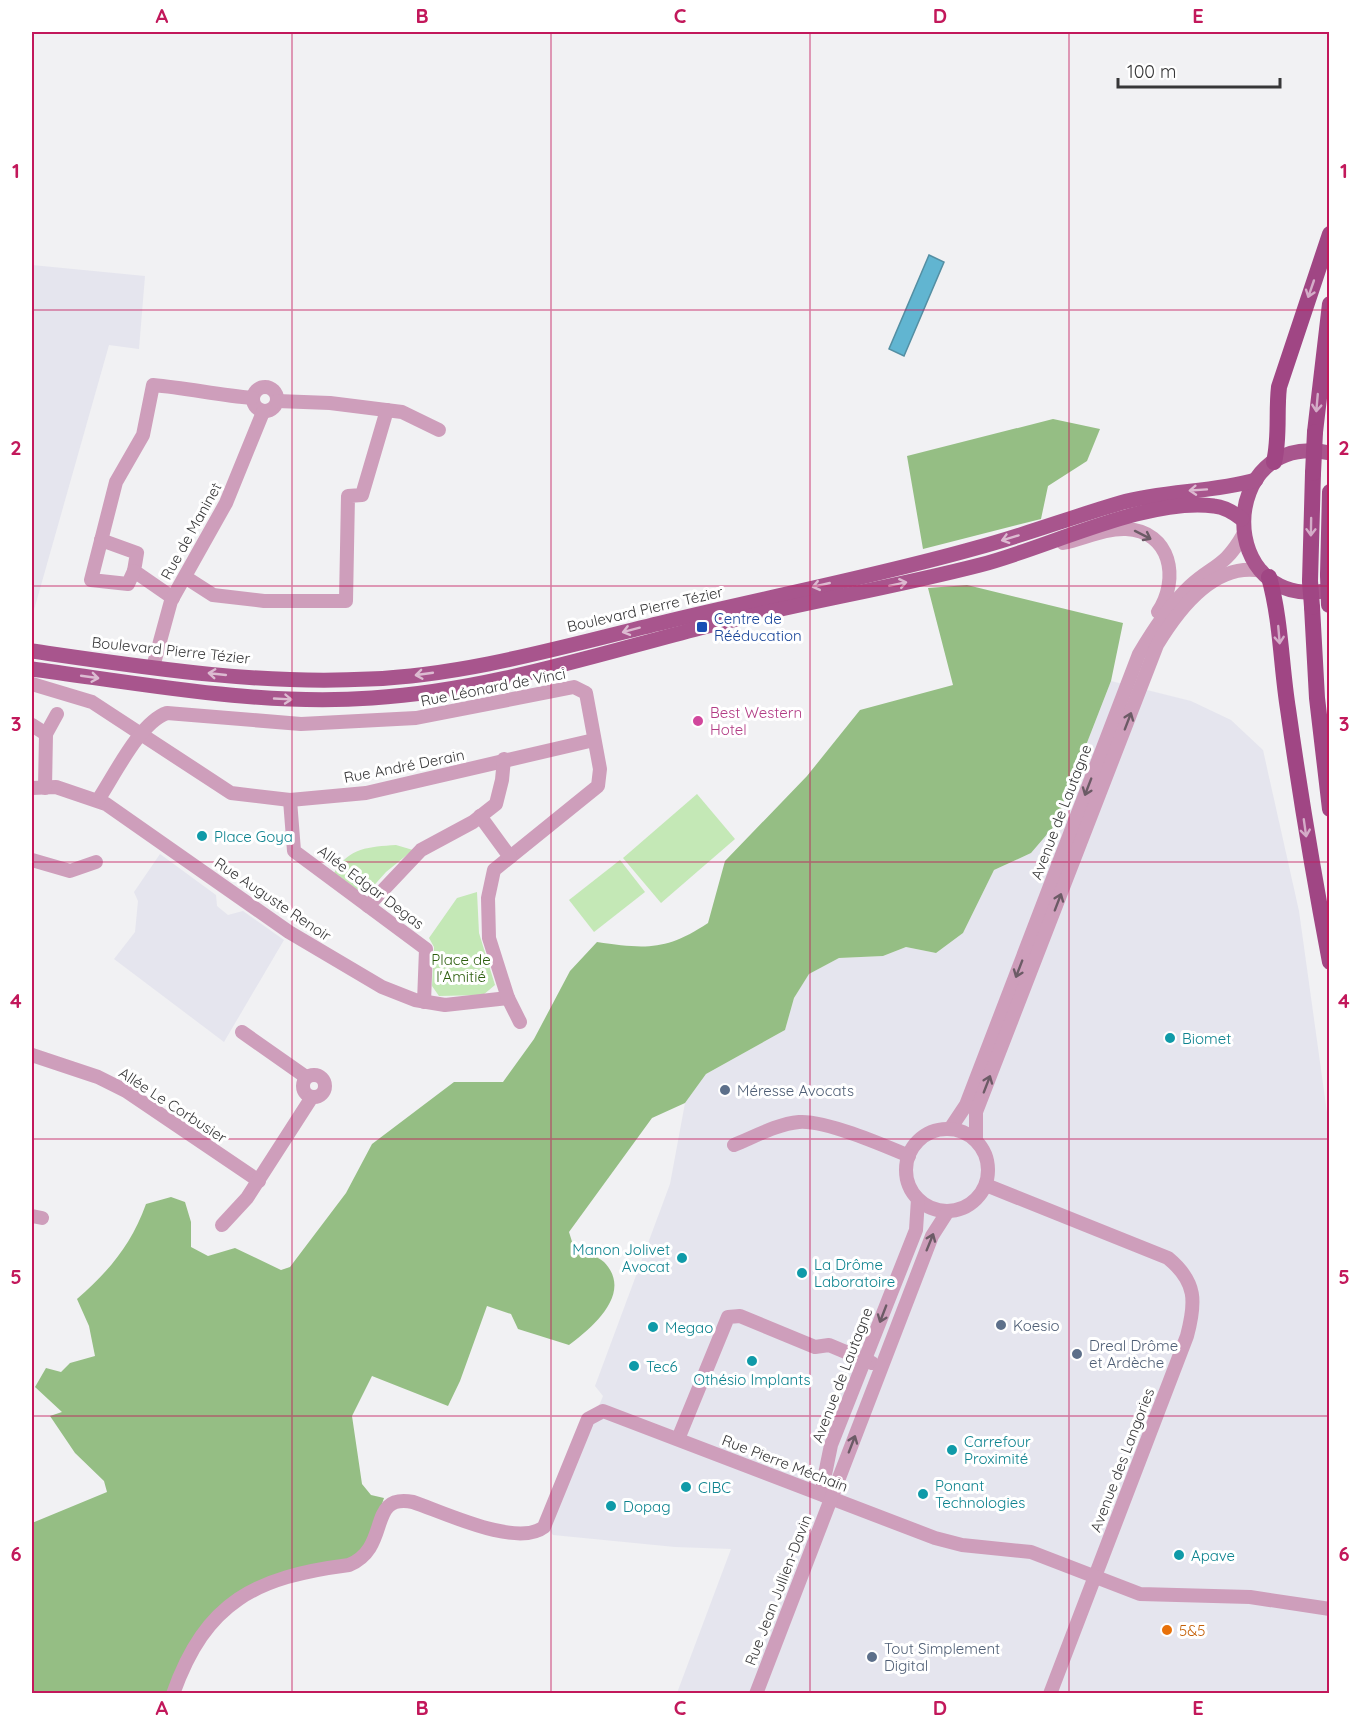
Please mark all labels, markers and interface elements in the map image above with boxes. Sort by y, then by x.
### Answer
text: A [156,3,169,28]
text: B [415,3,429,28]
text: C [674,3,687,28]
text: D [933,3,947,28]
text: E [1192,3,1204,28]
scale bar [1118,51,1280,89]
text: 100 m [1127,60,1176,83]
text: 1 [12,158,20,183]
text: 1 [1340,158,1348,183]
one-way arrow [1305,279,1316,298]
one-way arrow [1311,393,1322,413]
text: 2 [10,435,22,460]
text: 2 [1338,435,1350,460]
street label: Rue de Maninet [156,479,226,583]
one-way arrow [1189,484,1209,495]
one-way arrow [1305,517,1317,537]
one-way arrow [1134,529,1151,541]
one-way arrow [1001,533,1020,544]
one-way arrow [889,577,908,589]
one-way arrow [812,580,831,592]
street label: Boulevard Pierre Tézier [565,582,725,636]
place label: Centre de Rééducation [714,609,802,645]
marker: Centre de Rééducation [695,620,709,634]
one-way arrow [1274,624,1285,644]
one-way arrow [622,625,641,637]
street label: Boulevard Pierre Tézier [91,632,252,668]
street label: Rue Léonard de Vinci [419,664,567,710]
one-way arrow [207,668,227,679]
one-way arrow [415,668,434,679]
one-way arrow [79,671,99,682]
one-way arrow [273,693,293,704]
place label: Best Western Hotel [710,703,802,739]
text: 3 [11,711,21,736]
text: 3 [1339,711,1349,736]
one-way arrow [1123,712,1134,730]
marker: Best Western Hotel [691,714,705,728]
street label: Avenue de Lautagne [1026,742,1096,882]
street label: Rue André Derain [342,745,466,787]
one-way arrow [1082,777,1093,796]
one-way arrow [1300,818,1311,837]
place label: Place Goya [214,827,293,846]
marker: Place Goya [195,829,209,843]
street label: Allée Edgar Degas [314,841,428,933]
street label: Rue Auguste Renoir [211,853,335,945]
one-way arrow [1053,894,1064,912]
park label: Place de l'Amitié [431,950,491,986]
one-way arrow [1012,959,1023,978]
text: 4 [10,988,22,1013]
text: 4 [1338,988,1350,1013]
place label: Biomet [1182,1029,1231,1048]
marker: Biomet [1163,1031,1177,1045]
street label: Allée Le Corbusier [115,1063,231,1147]
one-way arrow [982,1075,993,1094]
place label: Méresse Avocats [737,1081,854,1100]
marker: Méresse Avocats [718,1083,732,1097]
one-way arrow [925,1233,936,1252]
place label: Manon Jolivet Avocat [572,1240,670,1276]
marker: Manon Jolivet Avocat [675,1251,689,1265]
place label: La Drôme Laboratoire [814,1255,895,1291]
text: 5 [10,1264,22,1289]
text: 5 [1338,1264,1350,1289]
marker: La Drôme Laboratoire [795,1266,809,1280]
street label: Avenue de Lautagne [807,1305,877,1445]
one-way arrow [877,1305,888,1323]
place label: Koesio [1013,1316,1060,1335]
place label: Megao [665,1318,713,1337]
marker: Koesio [994,1318,1008,1332]
marker: Megao [646,1320,660,1334]
place label: Dreal Drôme et Ardèche [1089,1336,1178,1372]
marker: Dreal Drôme et Ardèche [1070,1347,1084,1361]
marker: Othésio Implants [745,1354,759,1368]
place label: Tec6 [646,1357,678,1376]
marker: Tec6 [627,1359,641,1373]
place label: Othésio Implants [693,1370,811,1389]
street label: Avenue des Langories [1086,1385,1158,1535]
street label: Rue Pierre Méchain [719,1430,851,1496]
place label: Carrefour Proximité [964,1432,1031,1468]
one-way arrow [847,1435,858,1453]
marker: Carrefour Proximité [945,1443,959,1457]
place label: Ponant Technologies [935,1476,1025,1512]
place label: CIBC [698,1478,731,1497]
marker: CIBC [679,1480,693,1494]
marker: Ponant Technologies [916,1487,930,1501]
place label: Dopag [623,1497,671,1516]
marker: Dopag [604,1499,618,1513]
street label: Rue Jean Jullien-Davin [741,1512,815,1668]
text: 6 [10,1541,22,1566]
text: 6 [1338,1541,1350,1566]
place label: Apave [1191,1546,1235,1565]
marker: Apave [1172,1548,1186,1562]
place label: 5&5 [1179,1621,1206,1640]
marker: 5&5 [1160,1623,1174,1637]
place label: Tout Simplement Digital [884,1639,1000,1675]
marker: Tout Simplement Digital [865,1650,879,1664]
text: A [156,1695,169,1720]
text: B [415,1695,429,1720]
text: C [674,1695,687,1720]
text: D [933,1695,947,1720]
text: E [1192,1695,1204,1720]

